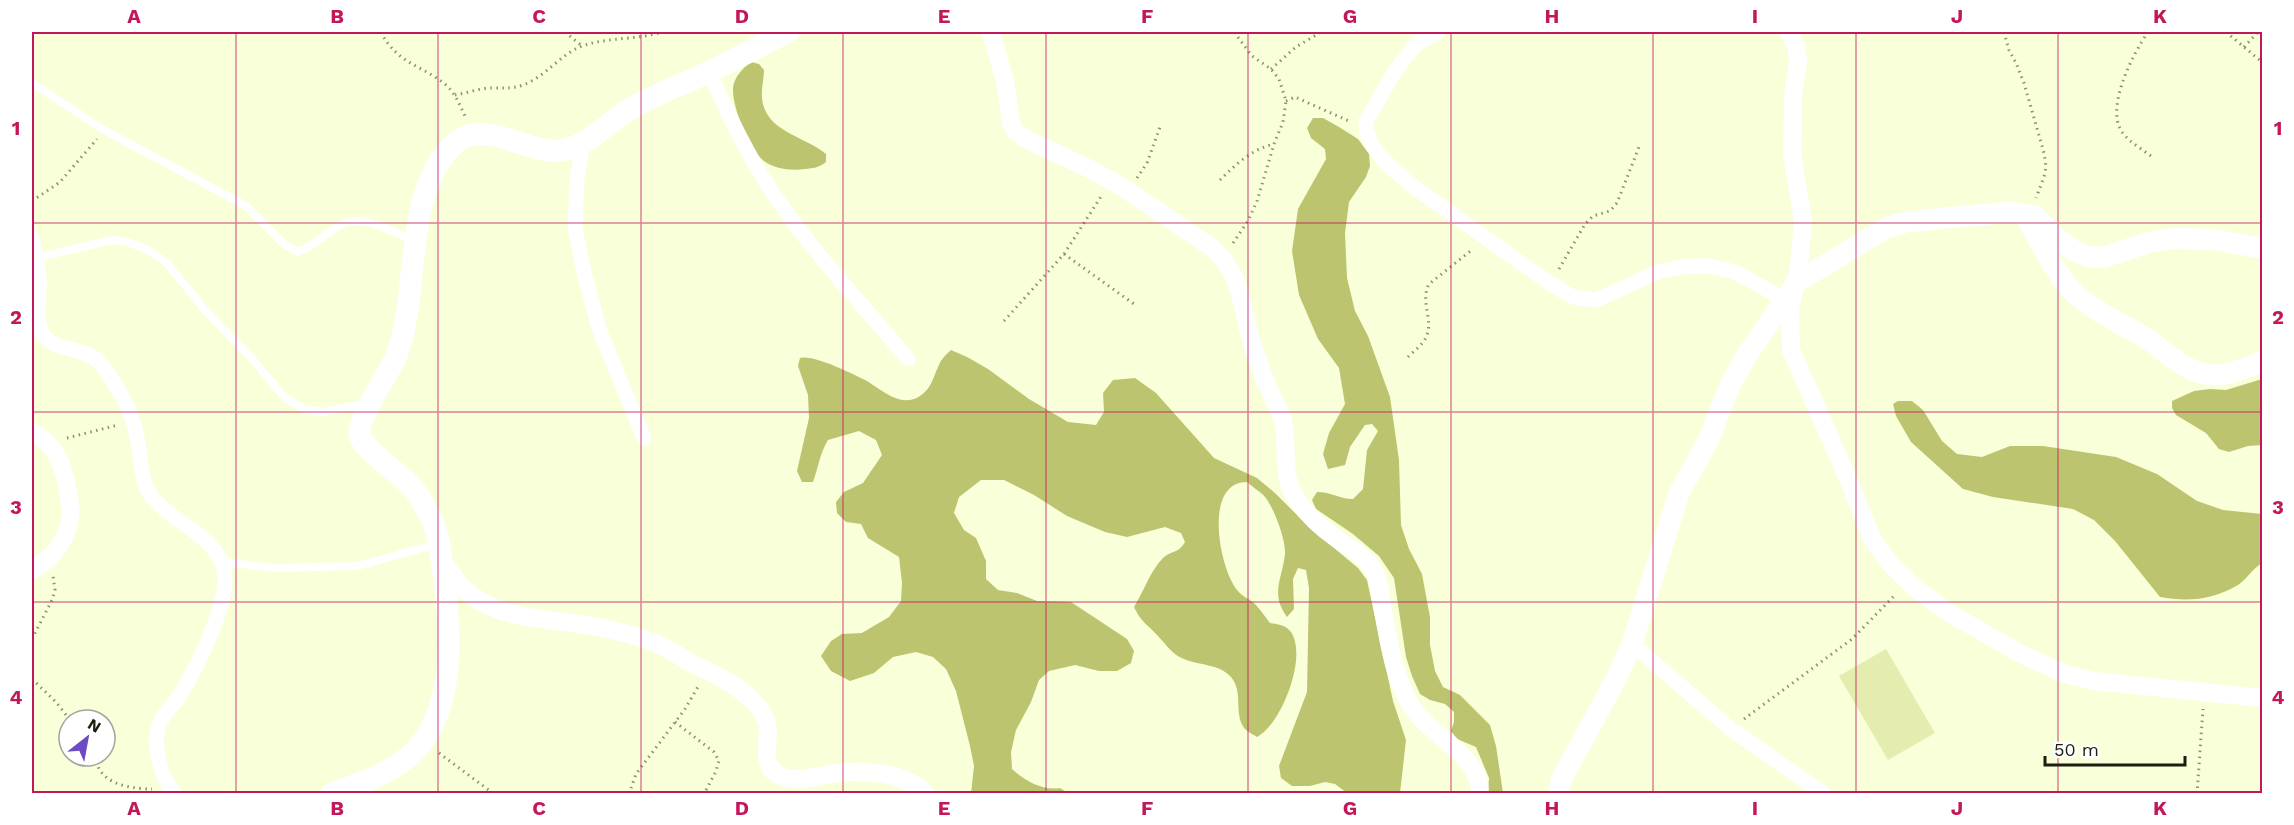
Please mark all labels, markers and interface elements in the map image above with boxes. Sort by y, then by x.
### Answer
text: A [127,4,141,28]
text: B [330,4,344,28]
text: C [532,4,546,28]
text: D [735,4,749,28]
text: E [938,4,950,28]
text: F [1141,4,1153,28]
text: G [1343,4,1357,28]
text: H [1545,4,1559,28]
text: I [1752,4,1758,28]
text: J [1951,4,1963,28]
text: K [2153,4,2167,28]
text: 1 [12,116,20,140]
text: 1 [2274,116,2282,140]
text: 2 [10,305,22,329]
text: 2 [2272,305,2284,329]
text: 3 [10,495,22,519]
text: 3 [2272,495,2284,519]
text: 4 [10,685,23,709]
text: 4 [2272,685,2285,709]
north arrow [57,708,117,768]
text: N [84,714,104,737]
scale bar [2045,729,2184,767]
text: 50 m [2054,739,2099,760]
text: A [127,796,141,820]
text: B [330,796,344,820]
text: C [532,796,546,820]
text: D [735,796,749,820]
text: E [938,796,950,820]
text: F [1141,796,1153,820]
text: G [1343,796,1357,820]
text: H [1545,796,1559,820]
text: I [1752,796,1758,820]
text: J [1951,796,1963,820]
text: K [2153,796,2167,820]

